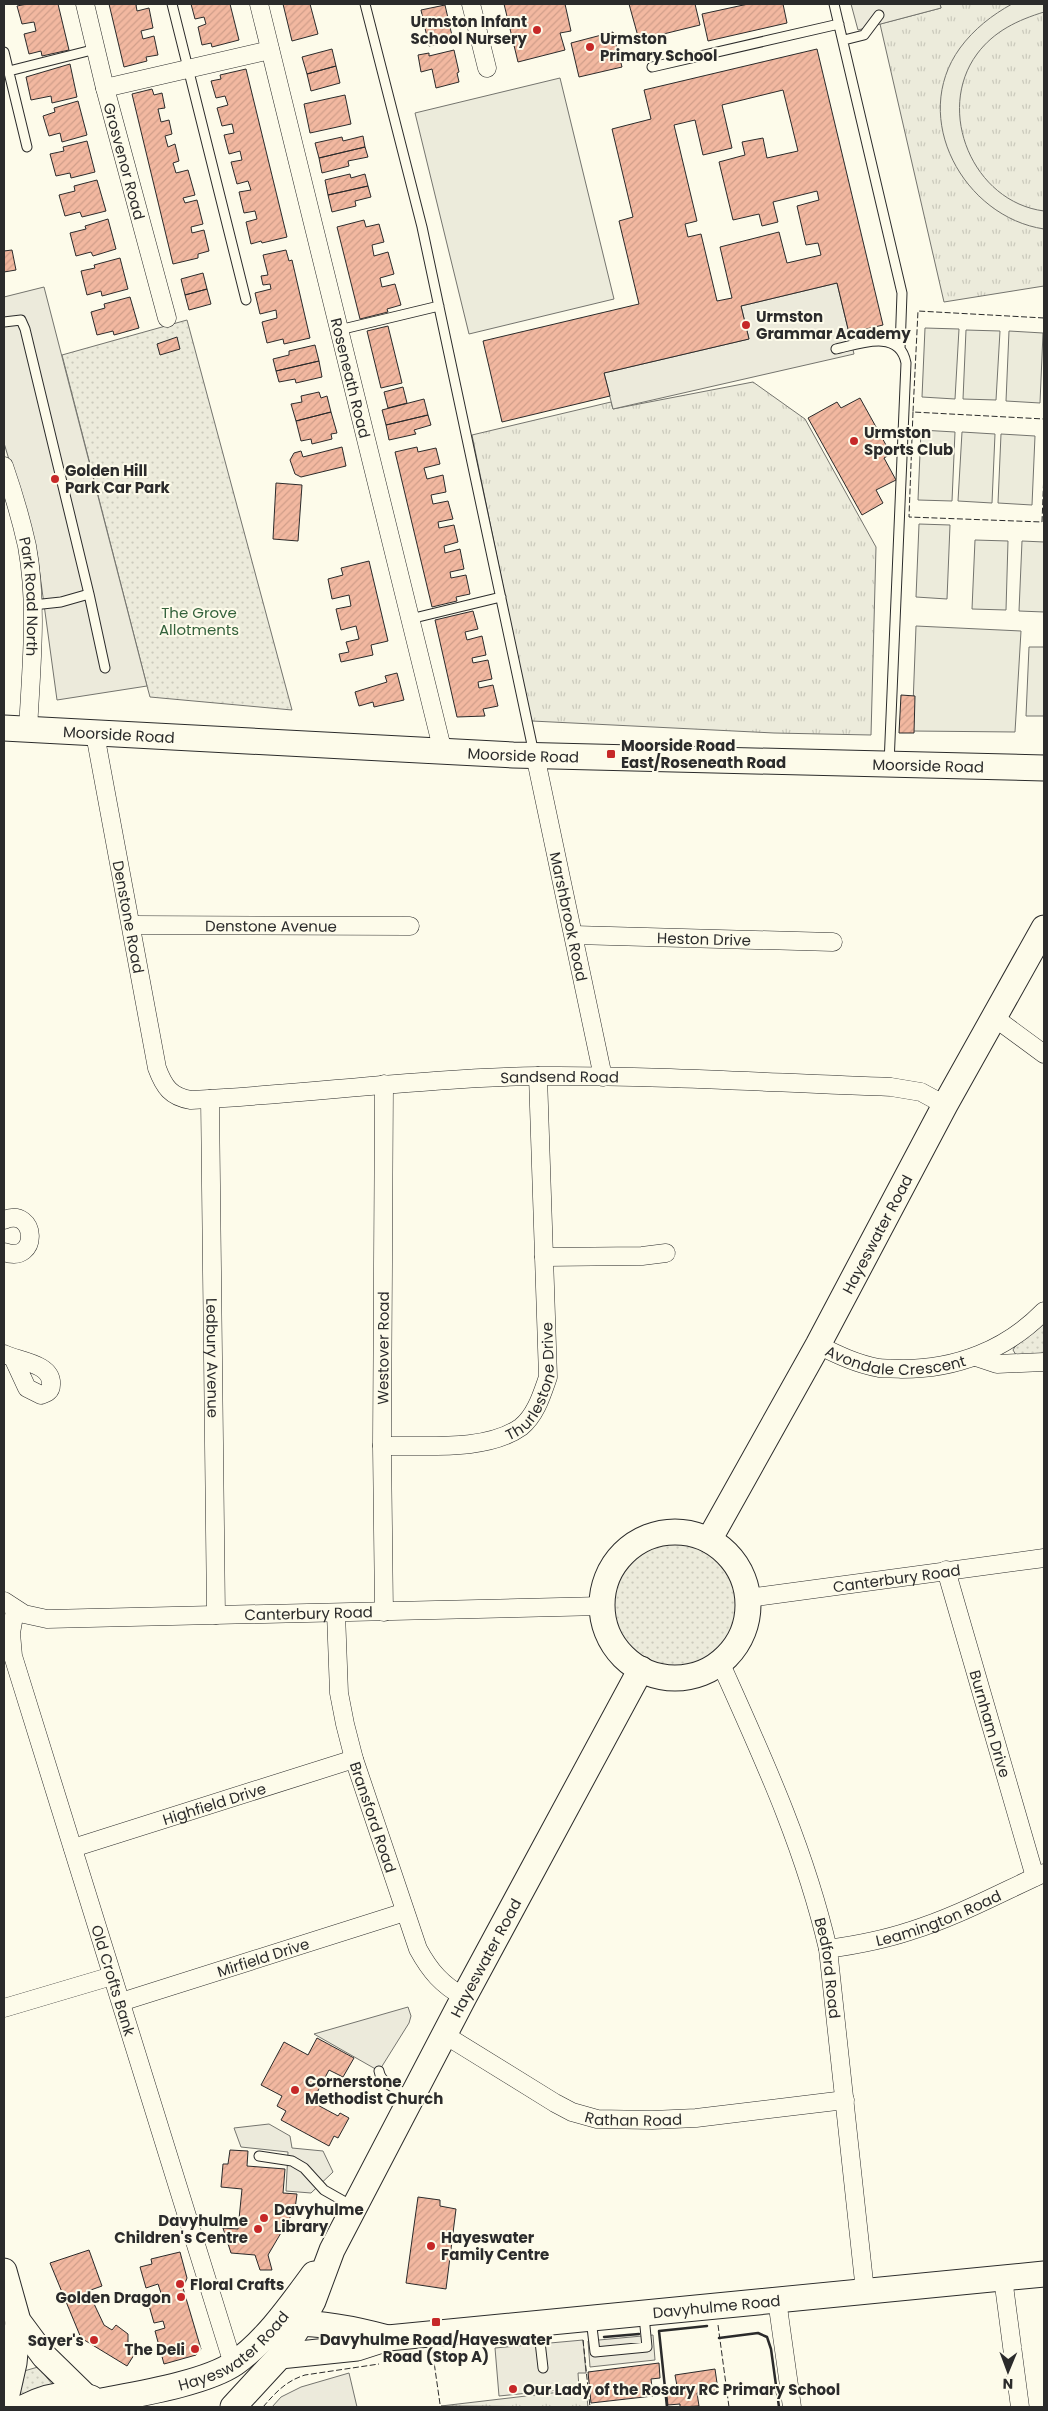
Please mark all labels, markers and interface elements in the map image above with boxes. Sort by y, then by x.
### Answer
place label: Urmston Infant School Nursery [410,11,528,49]
marker: Urmston Infant School Nursery [531,24,543,36]
place label: Urmston Primary School [600,28,717,66]
marker: Urmston Primary School [584,41,596,53]
street label: Grosvenor Road [99,100,150,222]
place label: Urmston Grammar Academy [756,306,911,344]
street label: Roseneath Road [326,316,376,440]
marker: Urmston Grammar Academy [740,319,752,331]
place label: Urmston Sports Club [864,422,953,460]
marker: Urmston Sports Club [848,435,860,447]
place label: Golden Hill Park Car Park [65,460,171,498]
marker: Golden Hill Park Car Park [49,473,61,485]
street label: Park Road North [15,535,43,657]
park label: The Grove Allotments [159,602,239,640]
street label: Moorside Road [62,721,175,748]
place label: Moorside Road East/Roseneath Road [621,735,786,773]
street label: Moorside Road [467,742,579,767]
marker: Moorside Road East/Roseneath Road [605,748,617,760]
street label: Moorside Road [872,753,984,777]
street label: Marshbrook Road [545,850,593,983]
street label: Denstone Road [108,859,150,975]
street label: Denstone Avenue [205,915,337,936]
street label: Heston Drive [657,927,751,950]
street label: Sandsend Road [500,1065,619,1088]
street label: Hayeswater Road [837,1171,917,1297]
street label: Westover Road [372,1291,393,1405]
street label: Ledbury Avenue [202,1298,224,1418]
street label: Thurlestone Drive [502,1322,559,1445]
street label: Avondale Crescent [822,1340,968,1380]
street label: Canterbury Road [832,1559,962,1597]
street label: Canterbury Road [244,1601,373,1625]
street label: Burnham Drive [965,1667,1016,1780]
street label: Bransford Road [345,1759,402,1875]
street label: Highfield Drive [160,1777,268,1830]
street label: Leamington Road [874,1884,1004,1951]
street label: Hayeswater Road [445,1895,526,2021]
street label: Bedford Road [810,1915,846,2020]
street label: Old Crofts Bank [87,1922,141,2039]
street label: Mirfield Drive [214,1933,312,1981]
place label: Cornerstone Methodist Church [305,2071,443,2109]
marker: Cornerstone Methodist Church [289,2084,301,2096]
street label: Rathan Road [583,2106,682,2131]
place label: Davyhulme Library [274,2199,364,2237]
place label: Davyhulme Children's Centre [114,2210,248,2248]
marker: Davyhulme Library [258,2212,270,2224]
marker: Davyhulme Children's Centre [252,2223,264,2235]
place label: Hayeswater Family Centre [441,2227,549,2265]
marker: Hayeswater Family Centre [425,2240,437,2252]
place label: Floral Crafts [190,2274,284,2295]
marker: Floral Crafts [174,2278,186,2290]
place label: Golden Dragon [56,2287,171,2308]
street label: Davyhulme Road [652,2289,781,2323]
marker: Golden Dragon [175,2291,187,2303]
street label: Hayeswater Road [176,2306,293,2395]
marker: Davyhulme Road/Hayeswater Road (Stop A) [430,2316,442,2328]
place label: Davyhulme Road/Hayeswater Road (Stop A) [320,2329,553,2367]
place label: Sayer's [28,2330,84,2351]
marker: Sayer's [88,2334,100,2346]
place label: The Deli [125,2339,185,2360]
marker: The Deli [189,2343,201,2355]
north arrow [983,2346,1033,2396]
text: N [1002,2374,1013,2394]
place label: Our Lady of the Rosary RC Primary School [523,2379,840,2400]
marker: Our Lady of the Rosary RC Primary School [507,2383,519,2395]

